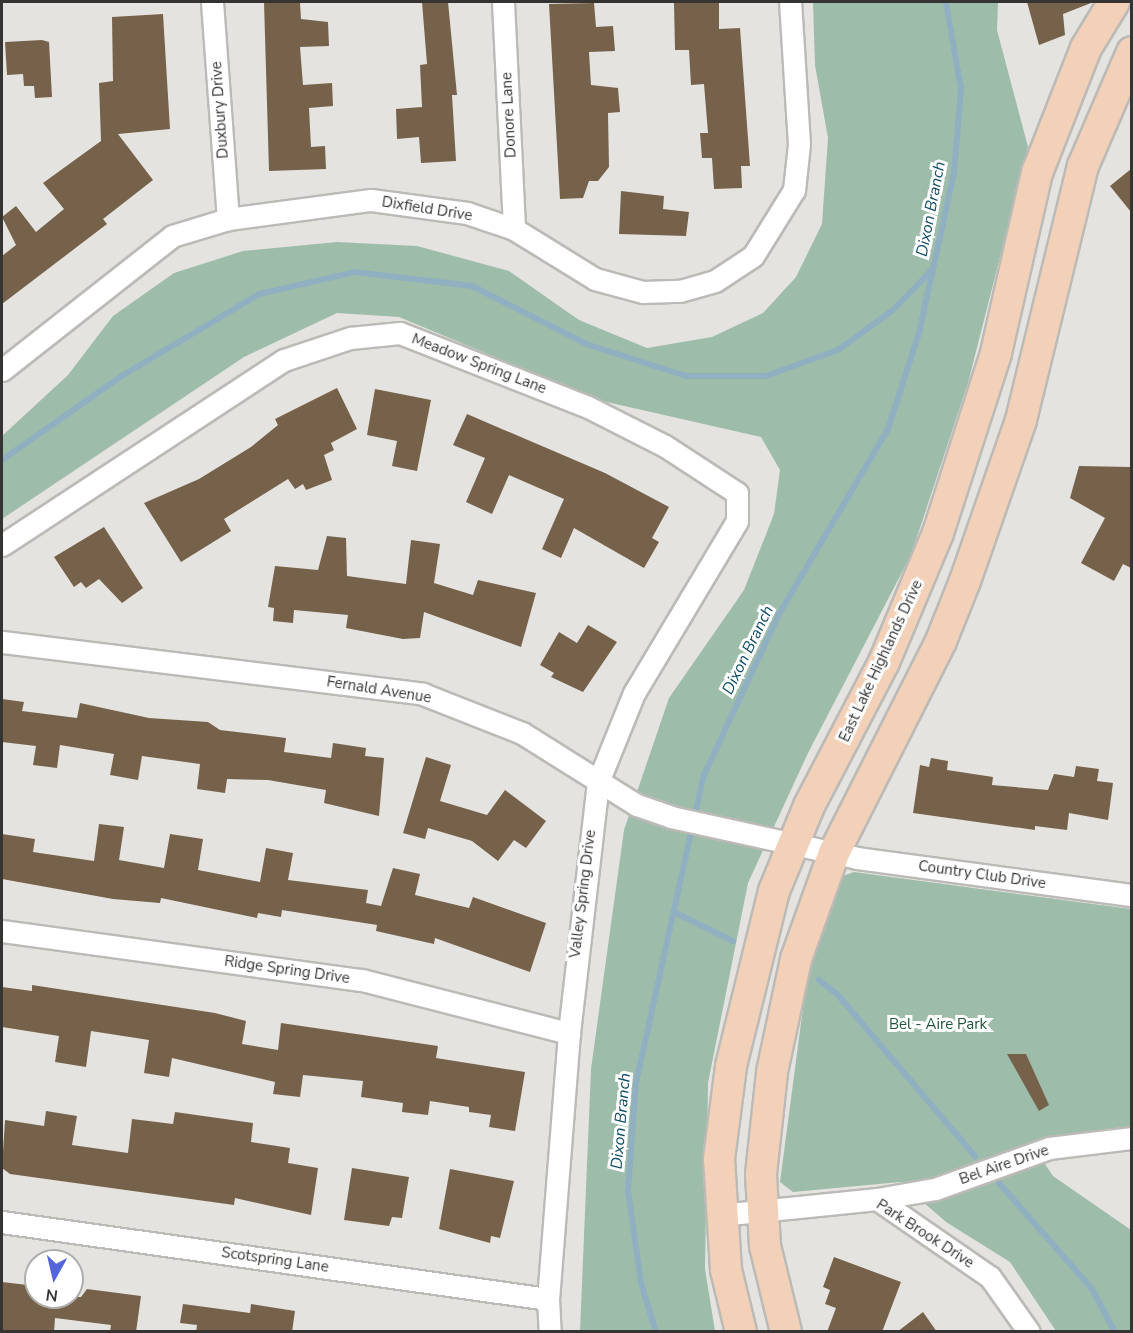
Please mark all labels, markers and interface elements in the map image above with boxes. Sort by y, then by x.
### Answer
street label: Duxbury Drive [208,61,232,159]
street label: Donore Lane [498,72,520,158]
water label: Dixon Branch [912,160,950,258]
street label: Dixfield Drive [380,193,474,225]
street label: Meadow Spring Lane [409,330,549,398]
street label: East Lake Highlands Drive [836,577,926,745]
water label: Dixon Branch [718,602,778,698]
street label: Fernald Avenue [325,673,433,707]
street label: Valley Spring Drive [566,829,600,959]
street label: Country Club Drive [917,857,1047,893]
street label: Ridge Spring Drive [223,952,351,988]
park label: Bel - Aire Park [889,1016,987,1034]
water label: Dixon Branch [607,1072,635,1170]
street label: Bel Aire Drive [957,1141,1051,1189]
street label: Park Brook Drive [873,1196,977,1272]
street label: Scotspring Lane [220,1244,330,1276]
north arrow [24,1249,84,1309]
text: N [44,1283,59,1307]

